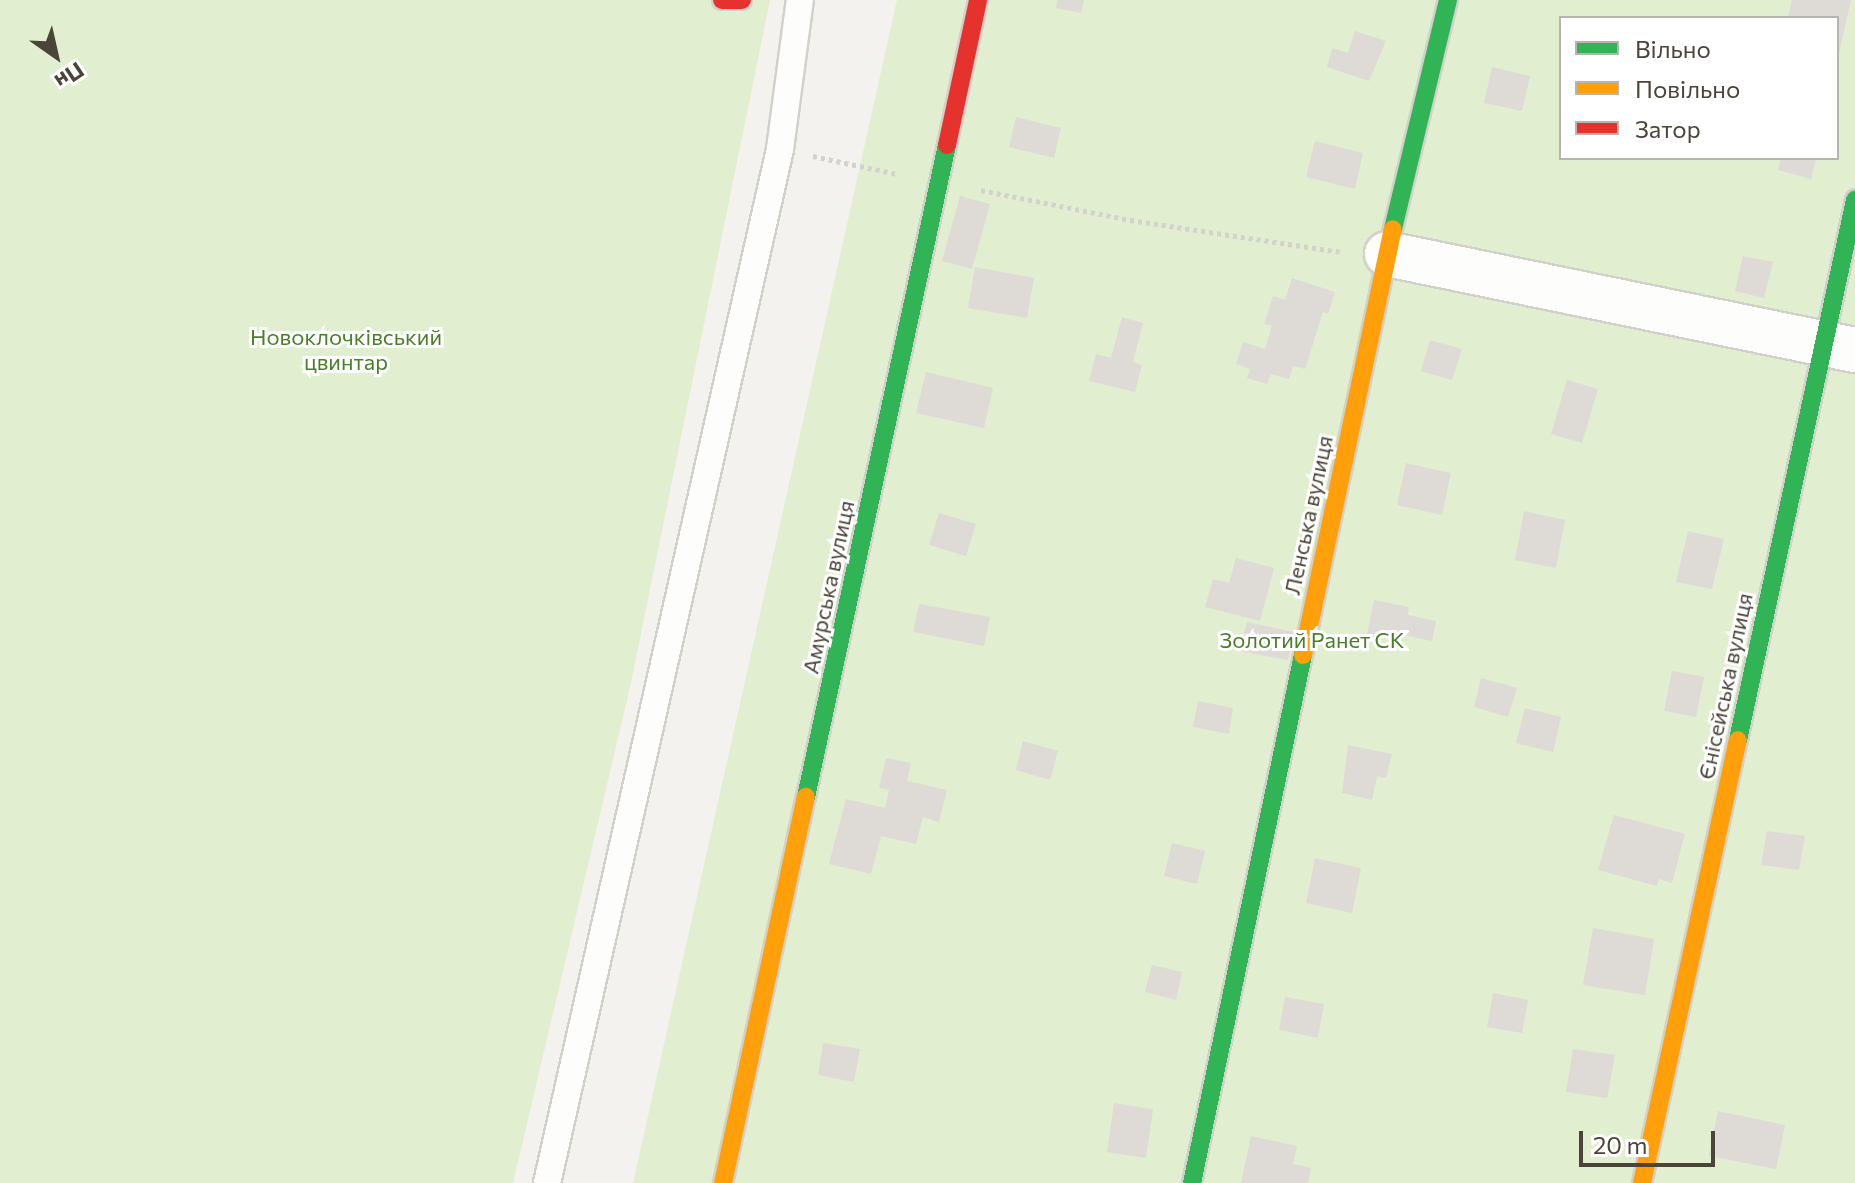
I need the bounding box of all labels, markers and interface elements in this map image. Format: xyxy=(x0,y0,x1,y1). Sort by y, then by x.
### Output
north arrow xyxy=(16,16,96,96)
legend xyxy=(1559,16,1839,160)
text: Вільно xyxy=(1635,34,1711,63)
text: Пн xyxy=(50,57,89,96)
text: Повільно xyxy=(1635,74,1740,103)
text: Затор xyxy=(1635,114,1701,143)
park label: Новоклочківський цвинтар xyxy=(250,323,442,374)
street label: Ленська вулиця xyxy=(1278,433,1338,597)
street label: Амурська вулиця xyxy=(797,498,859,676)
street label: Єнісейська вулиця xyxy=(1692,590,1758,782)
park label: Золотий Ранет СК xyxy=(1220,627,1404,653)
scale bar xyxy=(1583,1115,1719,1165)
text: 20 m xyxy=(1593,1130,1647,1159)

